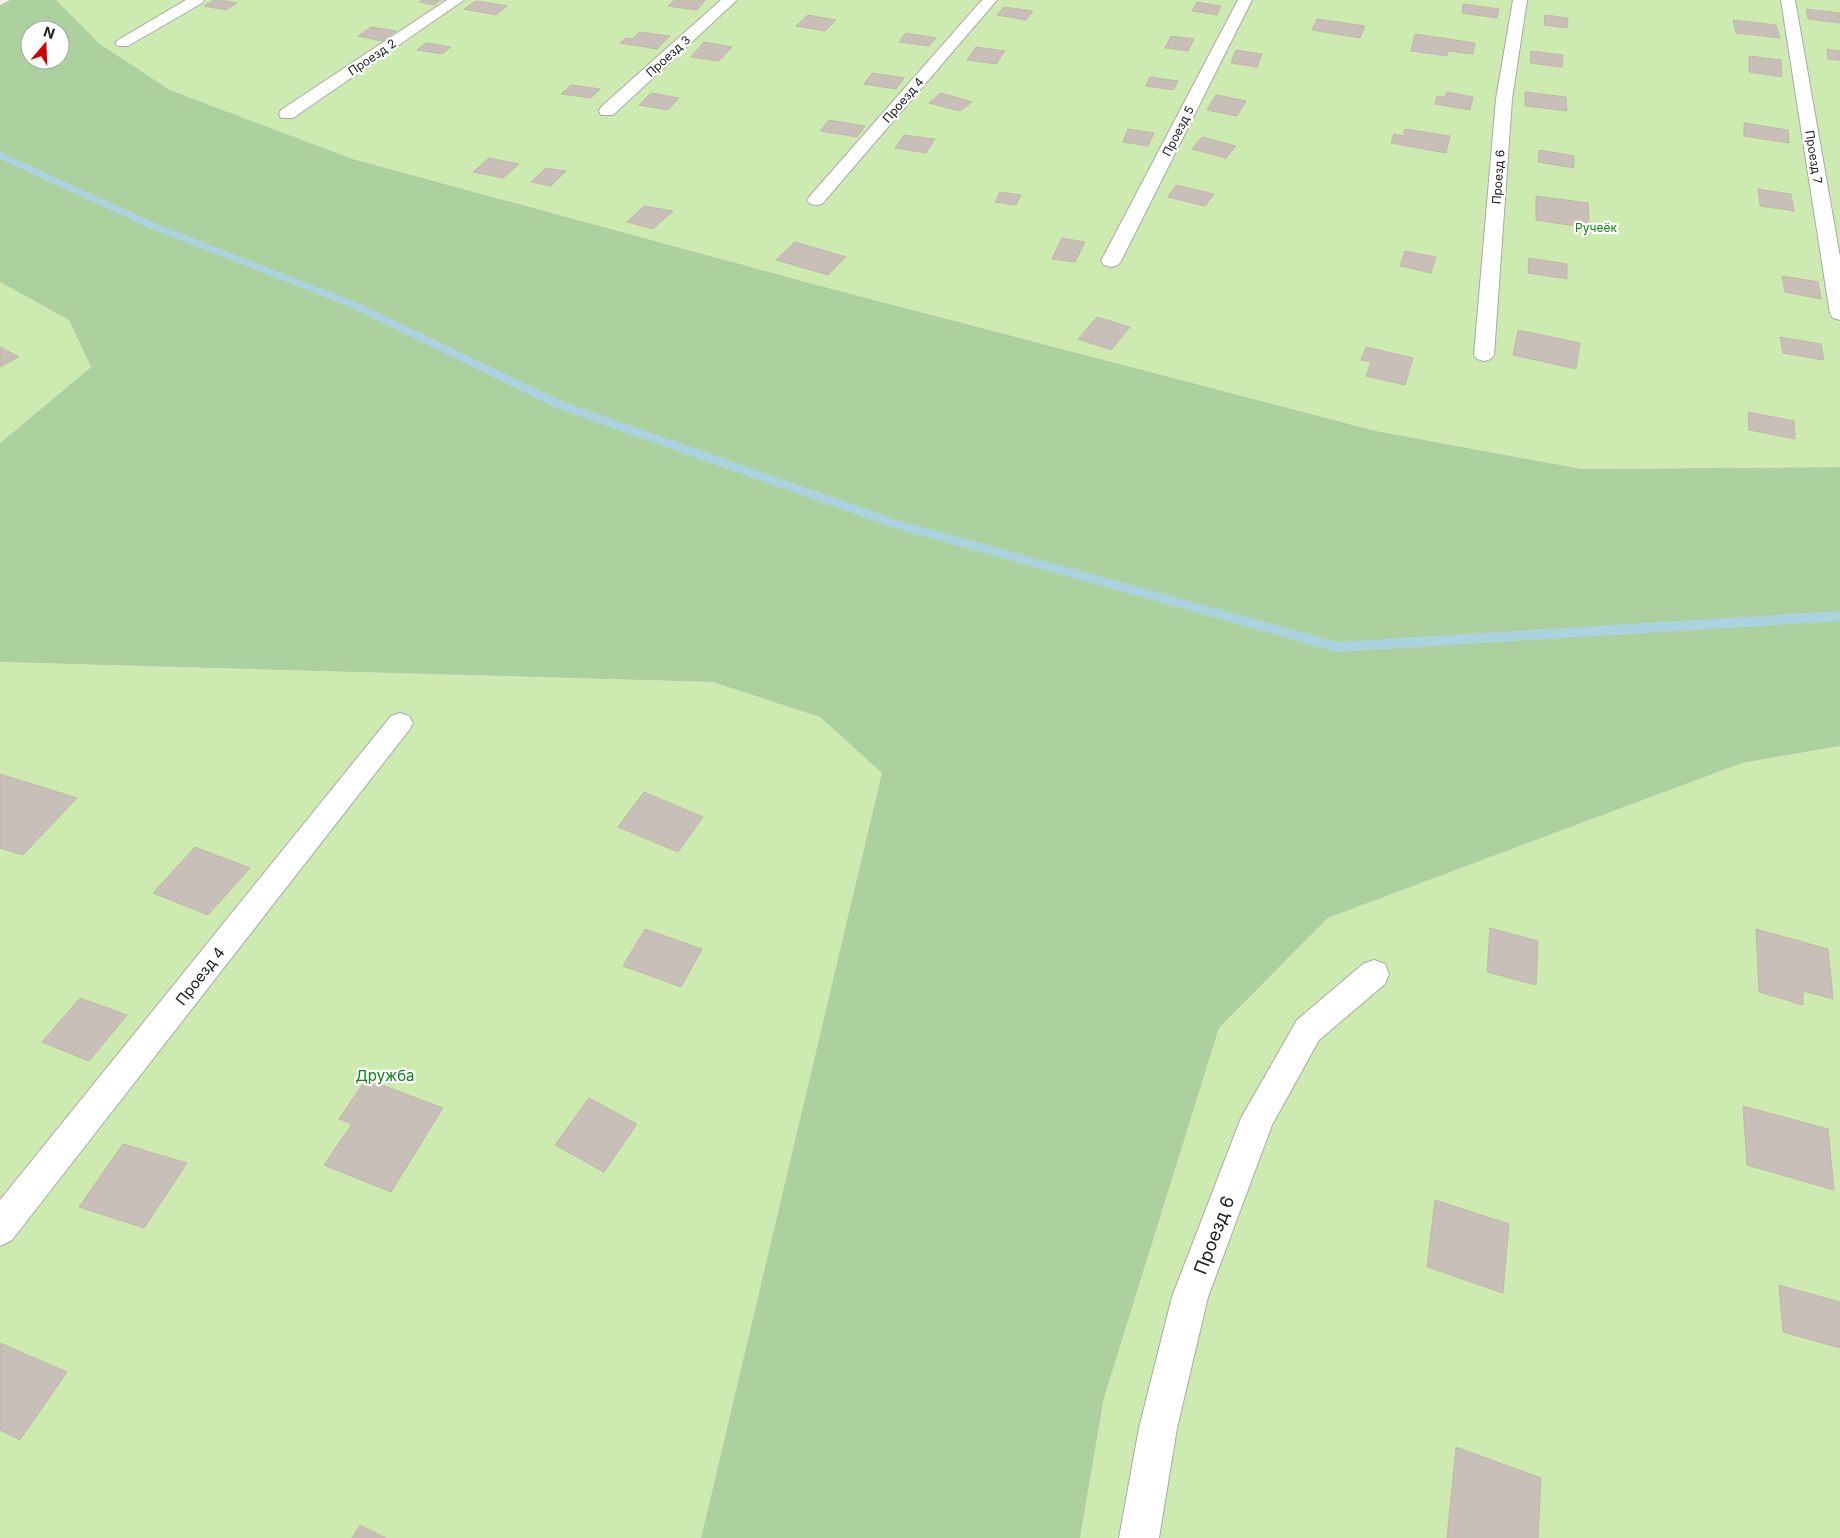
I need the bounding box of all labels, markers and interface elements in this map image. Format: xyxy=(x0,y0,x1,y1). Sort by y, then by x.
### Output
north arrow xyxy=(20,20,70,70)
text: N xyxy=(42,22,57,42)
street label: Проезд 3 xyxy=(643,32,693,80)
street label: Проезд 2 xyxy=(345,36,399,78)
street label: Проезд 4 xyxy=(879,74,927,126)
street label: Проезд 5 xyxy=(1159,103,1197,159)
street label: Проезд 7 xyxy=(1802,129,1826,185)
street label: Проезд 6 xyxy=(1489,149,1507,205)
park label: Ручеёк xyxy=(1575,220,1617,235)
street label: Проезд 4 xyxy=(171,943,229,1009)
park label: Дружба xyxy=(355,1066,415,1085)
street label: Проезд 6 xyxy=(1189,1193,1239,1277)

